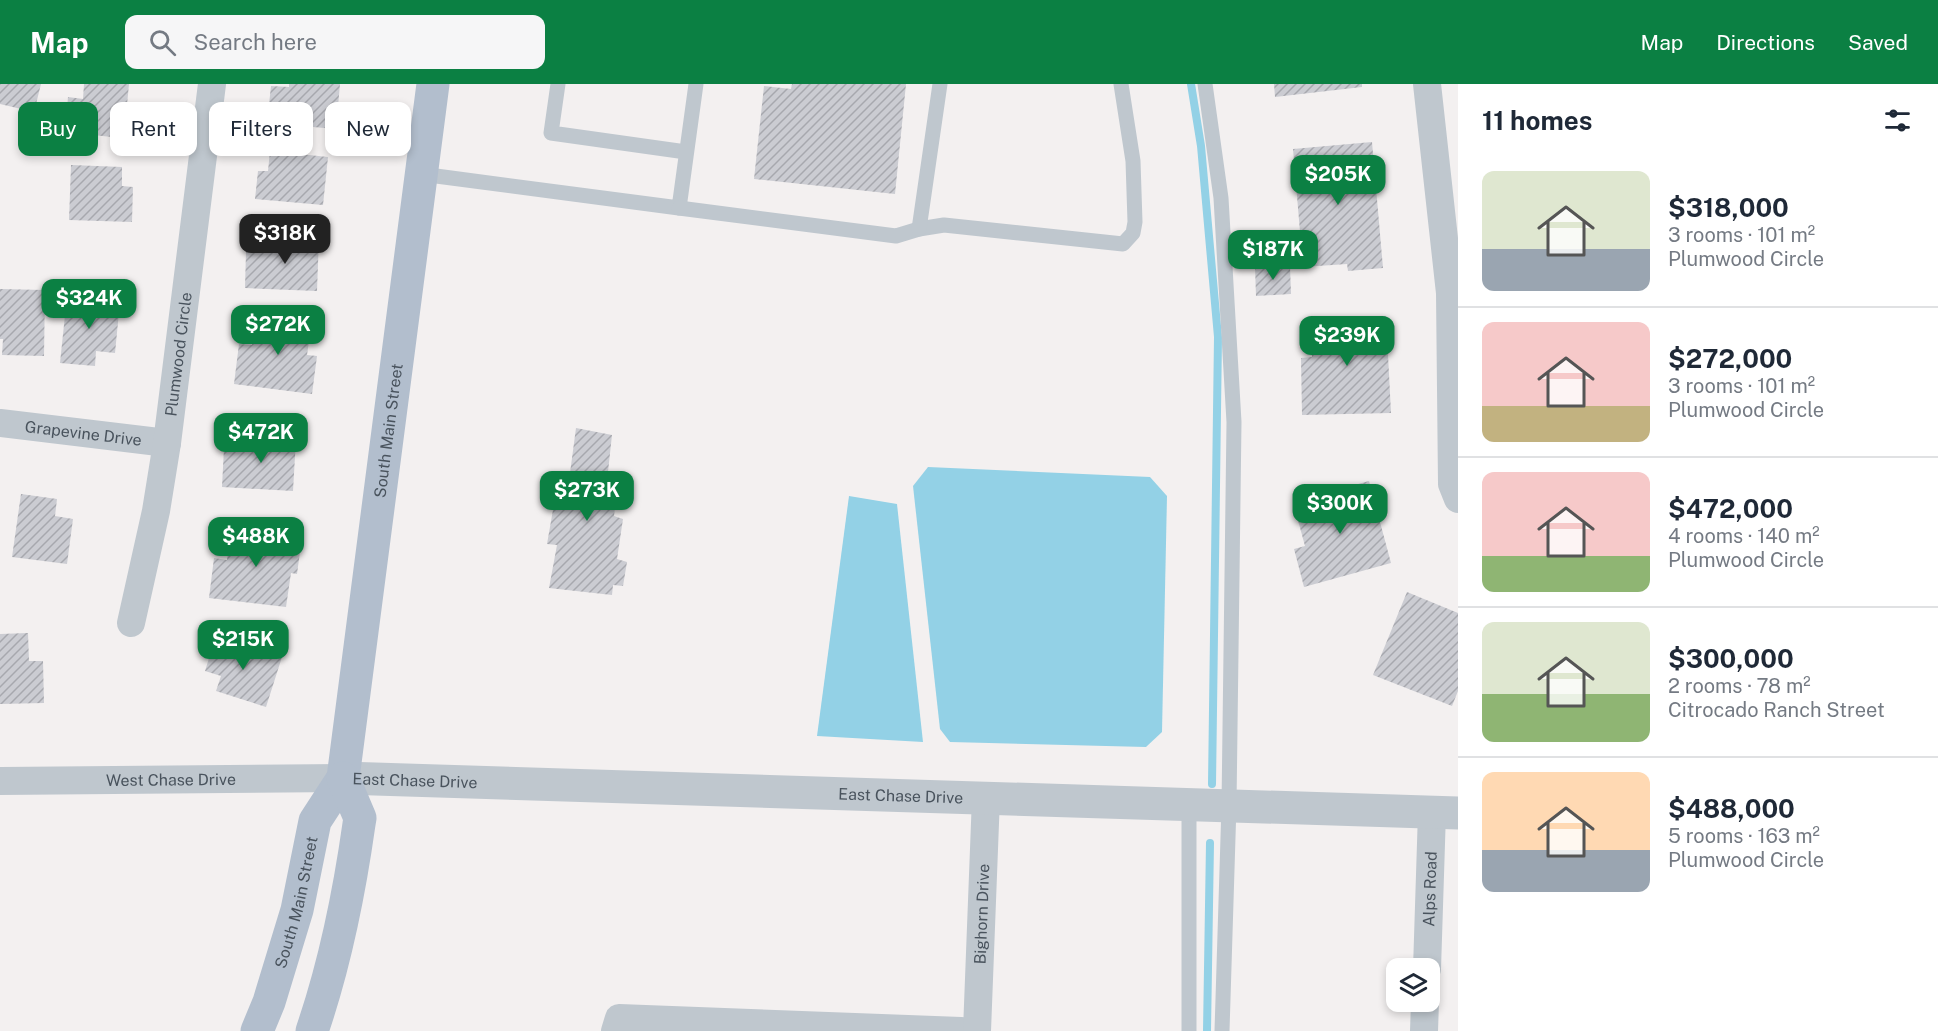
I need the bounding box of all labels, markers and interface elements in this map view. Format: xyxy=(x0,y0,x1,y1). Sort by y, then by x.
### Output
search box xyxy=(125,15,545,69)
text: Map xyxy=(30,26,89,59)
icon: search xyxy=(146,26,179,59)
text: Search here xyxy=(194,29,317,55)
text: Map xyxy=(1641,30,1683,55)
text: Directions xyxy=(1716,30,1815,55)
text: Saved xyxy=(1848,30,1908,55)
chip: Buy xyxy=(18,102,98,156)
chip: Rent xyxy=(110,102,197,156)
chip: Filters xyxy=(209,102,313,156)
chip: New xyxy=(325,102,411,156)
icon: filters xyxy=(1881,104,1914,137)
text: 11 homes xyxy=(1482,105,1592,136)
pin: $205K xyxy=(1296,155,1380,206)
text: $205K xyxy=(1304,162,1372,186)
text: $318,000 xyxy=(1668,192,1789,223)
icon: home xyxy=(1530,195,1602,267)
pin: $318K xyxy=(243,214,327,265)
text: $318K xyxy=(253,221,317,245)
text: 3 rooms · 101 m² xyxy=(1668,223,1815,247)
pin: $187K xyxy=(1231,230,1315,281)
text: $187K xyxy=(1242,237,1304,261)
text: Plumwood Circle xyxy=(1668,247,1824,271)
pin: $324K xyxy=(47,279,131,330)
text: $324K xyxy=(55,286,123,310)
street label: Plumwood Circle xyxy=(161,291,196,418)
pin: $272K xyxy=(236,305,320,356)
text: $272K xyxy=(245,312,311,336)
pin: $239K xyxy=(1305,316,1389,367)
text: $239K xyxy=(1313,323,1381,347)
text: $272,000 xyxy=(1668,343,1792,374)
icon: home xyxy=(1530,346,1602,418)
street label: South Main Street xyxy=(370,362,407,499)
text: 3 rooms · 101 m² xyxy=(1668,374,1815,398)
text: Plumwood Circle xyxy=(1668,398,1824,422)
pin: $472K xyxy=(219,413,303,464)
street label: Grapevine Drive xyxy=(24,417,143,450)
text: $472K xyxy=(228,420,294,444)
pin: $273K xyxy=(545,471,629,522)
text: $273K xyxy=(554,478,620,502)
pin: $300K xyxy=(1298,484,1382,535)
text: $300K xyxy=(1307,491,1373,515)
text: $472,000 xyxy=(1668,493,1793,524)
icon: home xyxy=(1530,496,1602,568)
pin: $488K xyxy=(214,517,298,568)
text: $488K xyxy=(222,524,290,548)
text: 4 rooms · 140 m² xyxy=(1668,524,1820,548)
text: Plumwood Circle xyxy=(1668,548,1824,572)
pin: $215K xyxy=(201,620,285,671)
text: $215K xyxy=(212,627,274,651)
text: $300,000 xyxy=(1668,643,1794,674)
icon: home xyxy=(1530,646,1602,718)
text: 2 rooms · 78 m² xyxy=(1668,674,1811,698)
text: Citrocado Ranch Street xyxy=(1668,698,1885,722)
street label: East Chase Drive xyxy=(352,769,478,792)
street label: West Chase Drive xyxy=(106,770,236,790)
street label: East Chase Drive xyxy=(838,785,963,807)
text: $488,000 xyxy=(1668,793,1795,824)
icon: home xyxy=(1530,796,1602,868)
text: 5 rooms · 163 m² xyxy=(1668,824,1820,848)
street label: South Main Street xyxy=(271,835,322,971)
text: Plumwood Circle xyxy=(1668,848,1824,872)
street label: Alps Road xyxy=(1419,851,1441,927)
street label: Bighorn Drive xyxy=(971,863,993,965)
map controls xyxy=(1386,958,1440,1012)
button: layers xyxy=(1386,958,1440,1012)

